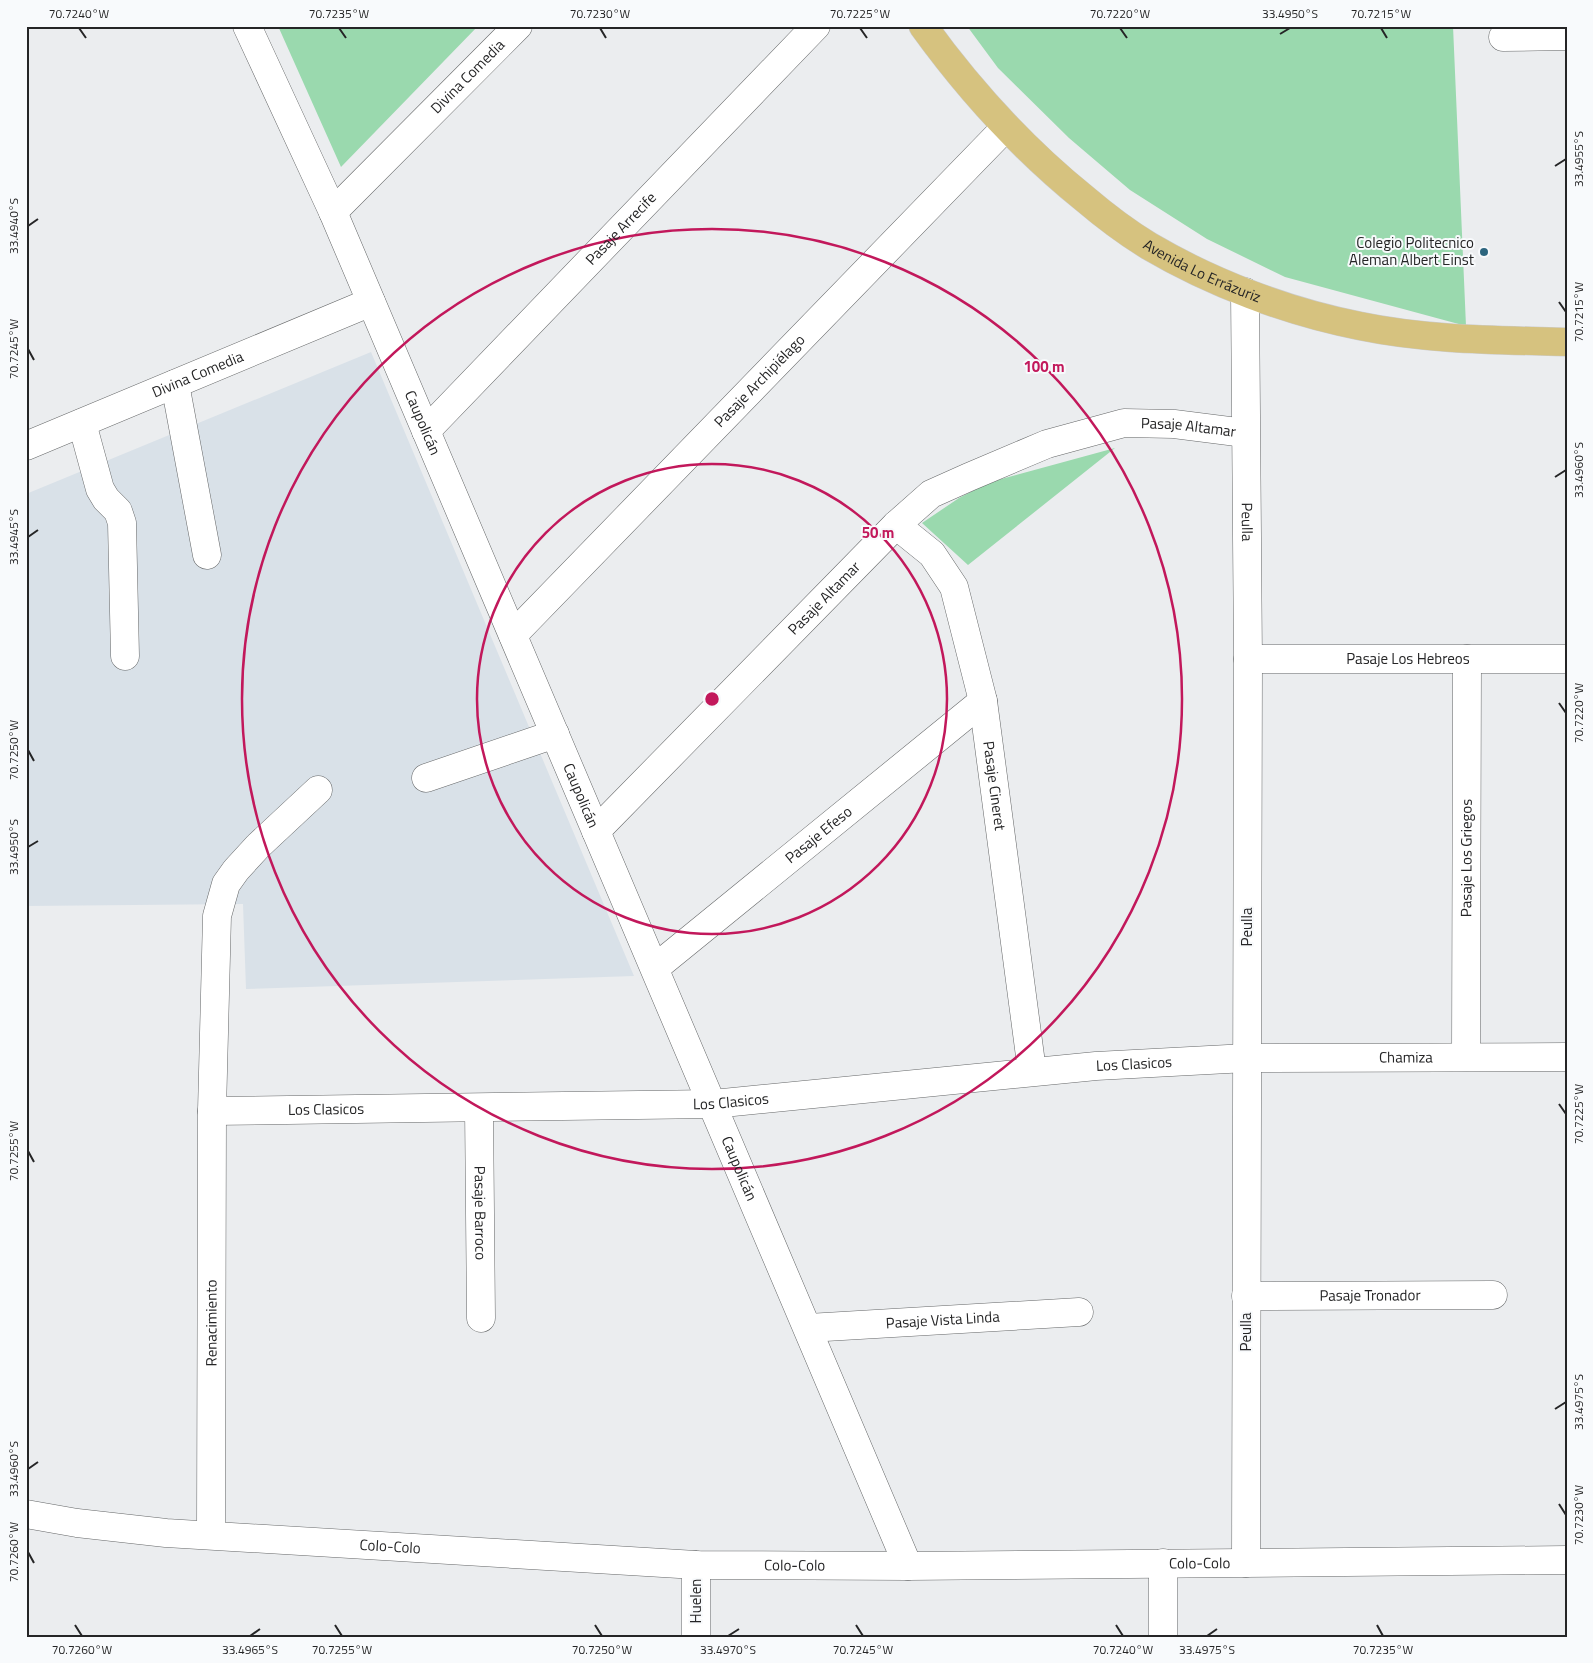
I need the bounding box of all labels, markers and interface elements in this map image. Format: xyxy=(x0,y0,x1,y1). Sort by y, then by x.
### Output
text: 70.7240°W xyxy=(49,4,109,23)
text: 70.7235°W xyxy=(309,4,369,23)
text: 70.7230°W xyxy=(570,4,630,23)
text: 70.7225°W xyxy=(830,4,890,23)
text: 70.7220°W xyxy=(1090,4,1150,23)
text: 33.4950°S xyxy=(1262,4,1318,23)
text: 70.7215°W xyxy=(1351,4,1411,23)
street label: Divina Comedia xyxy=(425,33,510,119)
text: 33.4955°S xyxy=(1569,131,1588,187)
street label: Pasaje Arrecife xyxy=(580,186,661,270)
text: 33.4940°S xyxy=(4,198,23,254)
place label: Colegio Politecnico Aleman Albert Einst xyxy=(1349,231,1475,271)
street label: Avenida Lo Errázuriz xyxy=(1139,233,1265,308)
marker: Colegio Politecnico Aleman Albert Einst xyxy=(1478,246,1490,258)
text: 70.7215°W xyxy=(1569,282,1588,342)
text: 70.7245°W xyxy=(4,319,23,379)
street label: Pasaje Archipiélago xyxy=(708,329,810,433)
street label: Divina Comedia xyxy=(148,344,247,403)
text: 100 m xyxy=(1023,355,1065,378)
street label: Caupolicán xyxy=(399,387,447,459)
street label: Pasaje Altamar xyxy=(1141,411,1237,443)
text: 33.4960°S xyxy=(1569,442,1588,498)
street label: Peulla xyxy=(1236,502,1259,542)
text: 33.4945°S xyxy=(4,509,23,565)
text: 50 m xyxy=(862,521,894,544)
street label: Pasaje Altamar xyxy=(782,556,866,640)
street label: Pasaje Los Hebreos xyxy=(1346,647,1470,670)
text: 70.7220°W xyxy=(1569,683,1588,743)
centre of rings xyxy=(703,690,721,708)
text: 70.7250°W xyxy=(4,720,23,780)
street label: Pasaje Cineret xyxy=(977,740,1012,833)
street label: Caupolicán xyxy=(557,759,605,831)
street label: Pasaje Los Griegos xyxy=(1454,799,1478,917)
street label: Pasaje Efeso xyxy=(780,800,857,869)
text: 33.4950°S xyxy=(4,819,23,875)
street label: Peulla xyxy=(1235,907,1258,946)
street label: Chamiza xyxy=(1379,1045,1433,1069)
street label: Los Clasicos xyxy=(1095,1050,1173,1077)
text: 70.7225°W xyxy=(1569,1084,1588,1144)
street label: Los Clasicos xyxy=(693,1087,770,1115)
street label: Los Clasicos xyxy=(288,1097,364,1121)
text: 70.7255°W xyxy=(4,1121,23,1181)
street label: Caupolicán xyxy=(716,1132,764,1204)
street label: Pasaje Barroco xyxy=(469,1166,492,1260)
street label: Renacimiento xyxy=(199,1280,223,1366)
street label: Pasaje Tronador xyxy=(1319,1283,1421,1307)
street label: Pasaje Vista Linda xyxy=(885,1305,1001,1334)
street label: Peulla xyxy=(1234,1312,1257,1351)
text: 33.4975°S xyxy=(1569,1374,1588,1430)
text: 33.4960°S xyxy=(4,1441,23,1497)
text: 70.7230°W xyxy=(1569,1485,1588,1545)
text: 70.7260°W xyxy=(4,1522,23,1582)
street label: Colo-Colo xyxy=(359,1533,422,1559)
street label: Colo-Colo xyxy=(1169,1551,1230,1575)
street label: Colo-Colo xyxy=(764,1553,825,1577)
street label: Huelen xyxy=(684,1579,707,1623)
text: 70.7260°W xyxy=(52,1640,112,1659)
text: 33.4965°S xyxy=(222,1640,278,1659)
text: 70.7255°W xyxy=(312,1640,372,1659)
text: 70.7250°W xyxy=(572,1640,632,1659)
text: 33.4970°S xyxy=(700,1640,756,1659)
text: 70.7245°W xyxy=(833,1640,893,1659)
text: 70.7240°W xyxy=(1093,1640,1153,1659)
text: 33.4975°S xyxy=(1179,1640,1235,1659)
text: 70.7235°W xyxy=(1353,1640,1413,1659)

